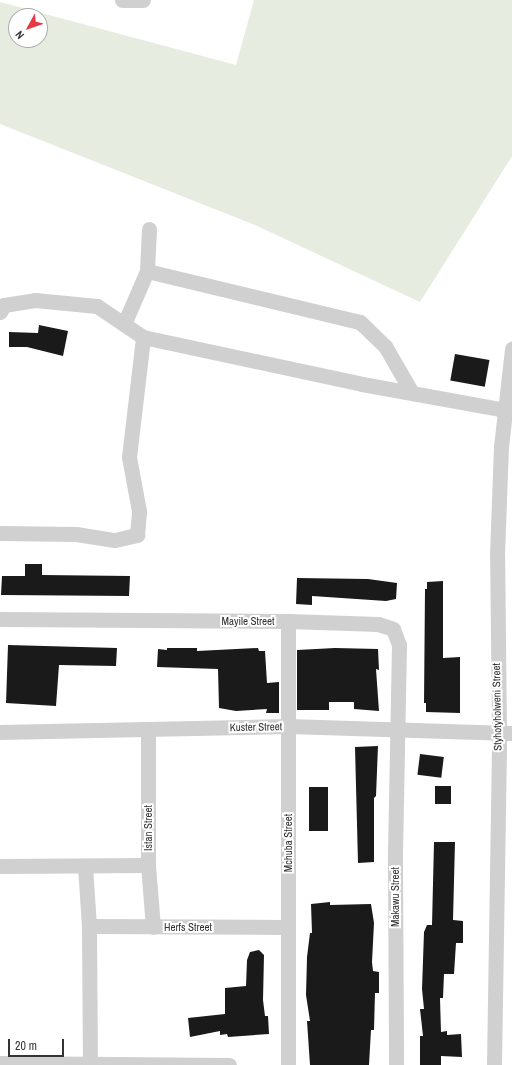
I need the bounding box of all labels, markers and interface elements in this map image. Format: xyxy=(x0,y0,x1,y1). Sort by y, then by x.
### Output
north arrow xyxy=(8,8,48,48)
text: N xyxy=(12,28,27,42)
street label: Mayile Street xyxy=(221,614,275,628)
street label: Styhotyholweni Street xyxy=(490,663,504,751)
street label: Kuster Street xyxy=(230,720,282,734)
street label: Istan Street xyxy=(141,805,155,851)
street label: Mchuba Street xyxy=(281,814,295,872)
street label: Makawu Street xyxy=(388,867,402,927)
street label: Herfs Street xyxy=(164,920,212,934)
scale bar xyxy=(10,1031,66,1057)
text: 20 m xyxy=(15,1038,37,1054)

